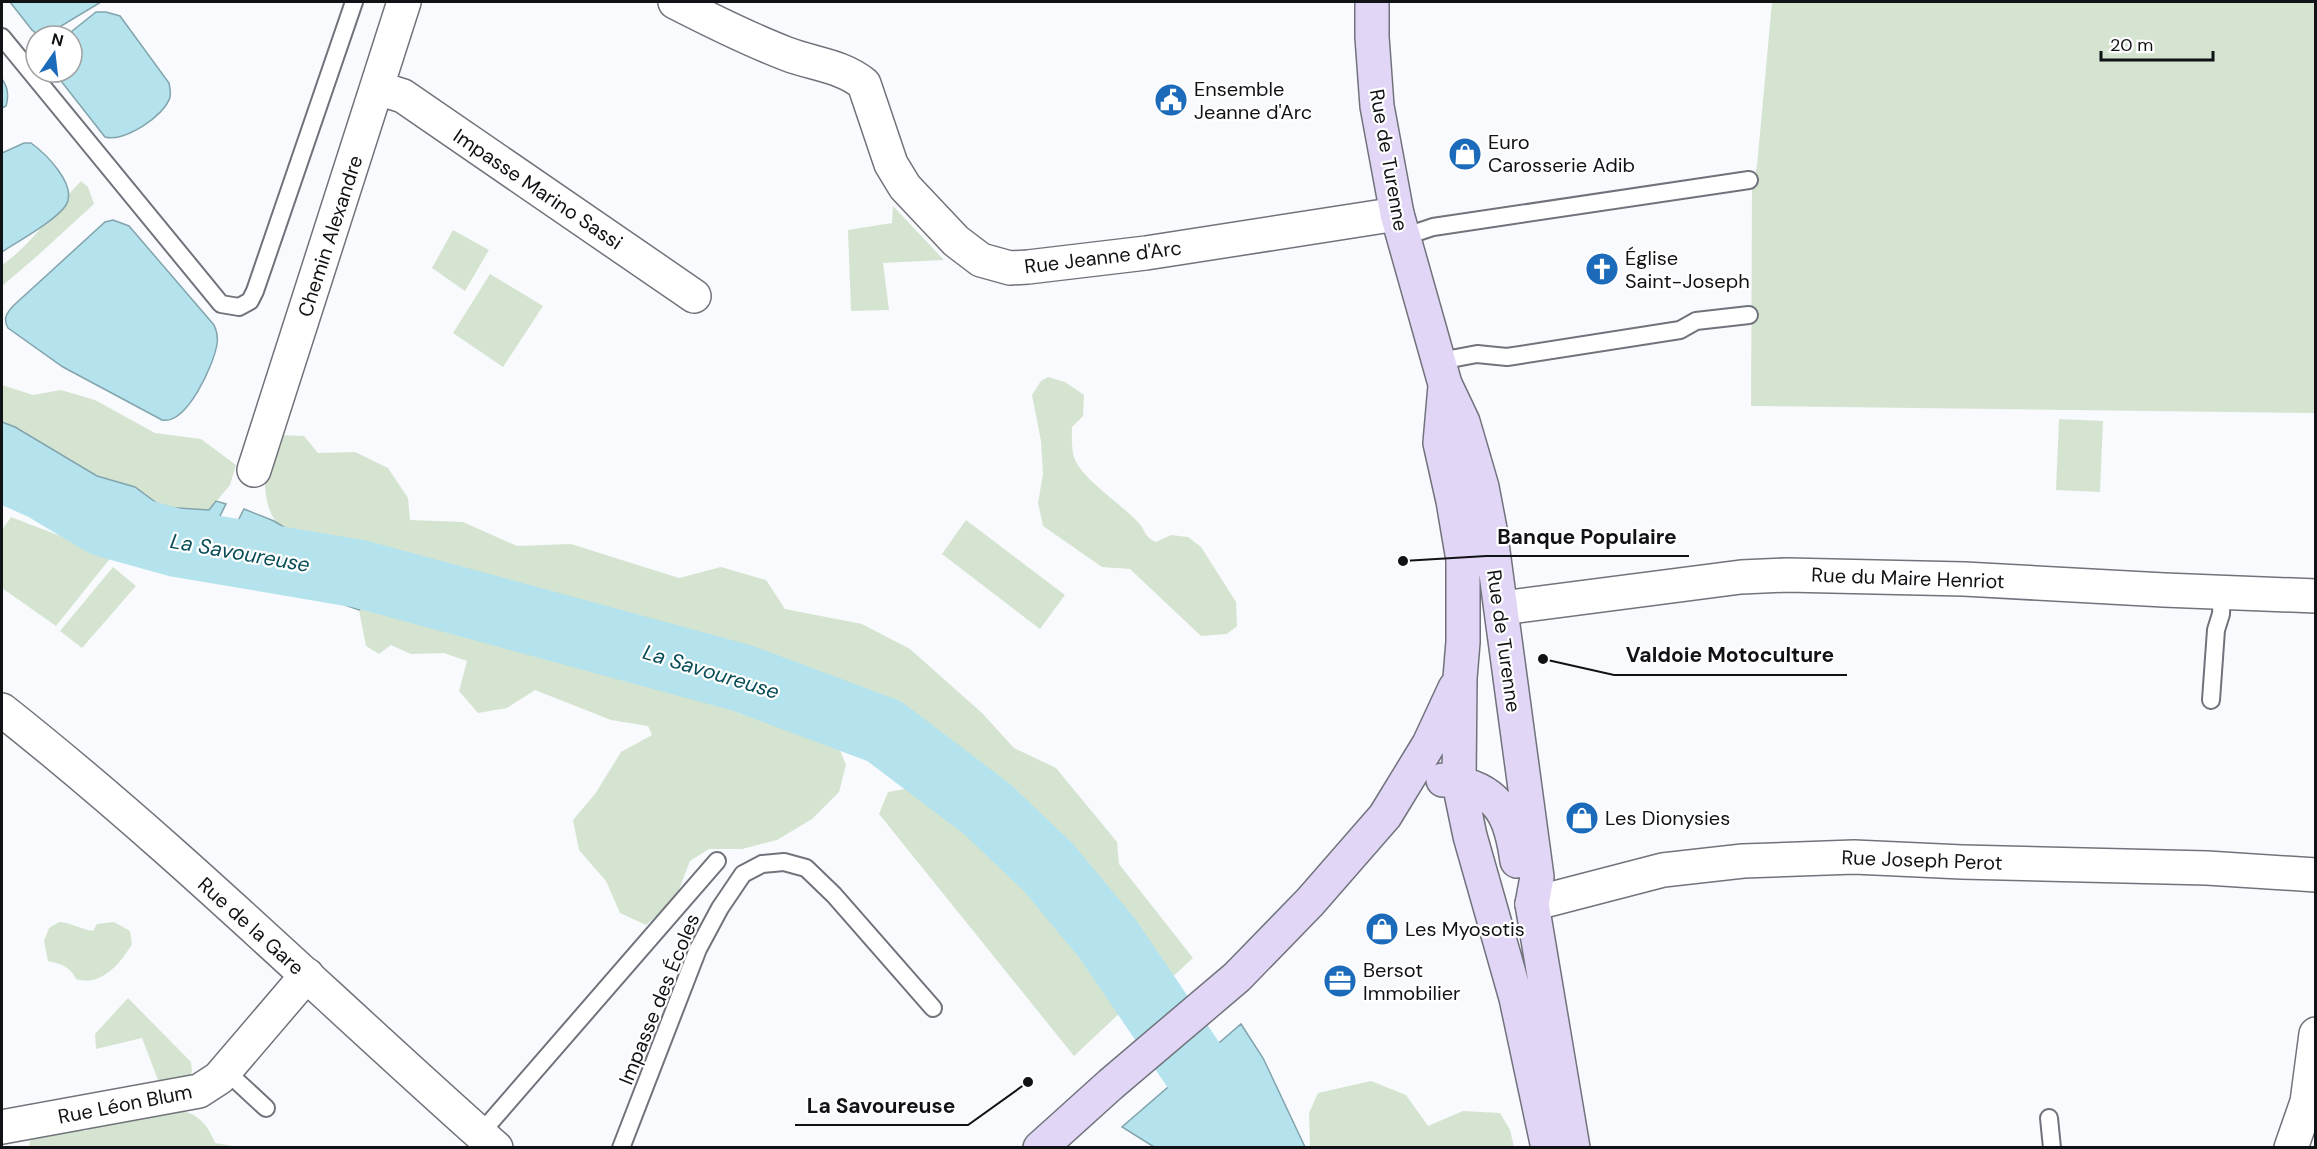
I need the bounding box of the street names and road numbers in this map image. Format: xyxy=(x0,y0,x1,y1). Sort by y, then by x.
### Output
street label: Rue de Turenne xyxy=(1364,87,1414,233)
street label: Impasse Marino Sassi xyxy=(448,123,628,255)
street label: Chemin Alexandre xyxy=(292,152,368,320)
street label: Rue Jeanne d'Arc xyxy=(1023,234,1183,280)
street label: Rue du Maire Henriot xyxy=(1811,562,2005,594)
street label: Rue de Turenne xyxy=(1481,568,1527,714)
street label: Rue Joseph Perot xyxy=(1841,844,2003,876)
street label: Rue de la Gare xyxy=(192,871,310,981)
street label: Impasse des Écoles xyxy=(613,910,705,1088)
street label: Rue Léon Blum xyxy=(56,1078,194,1130)

